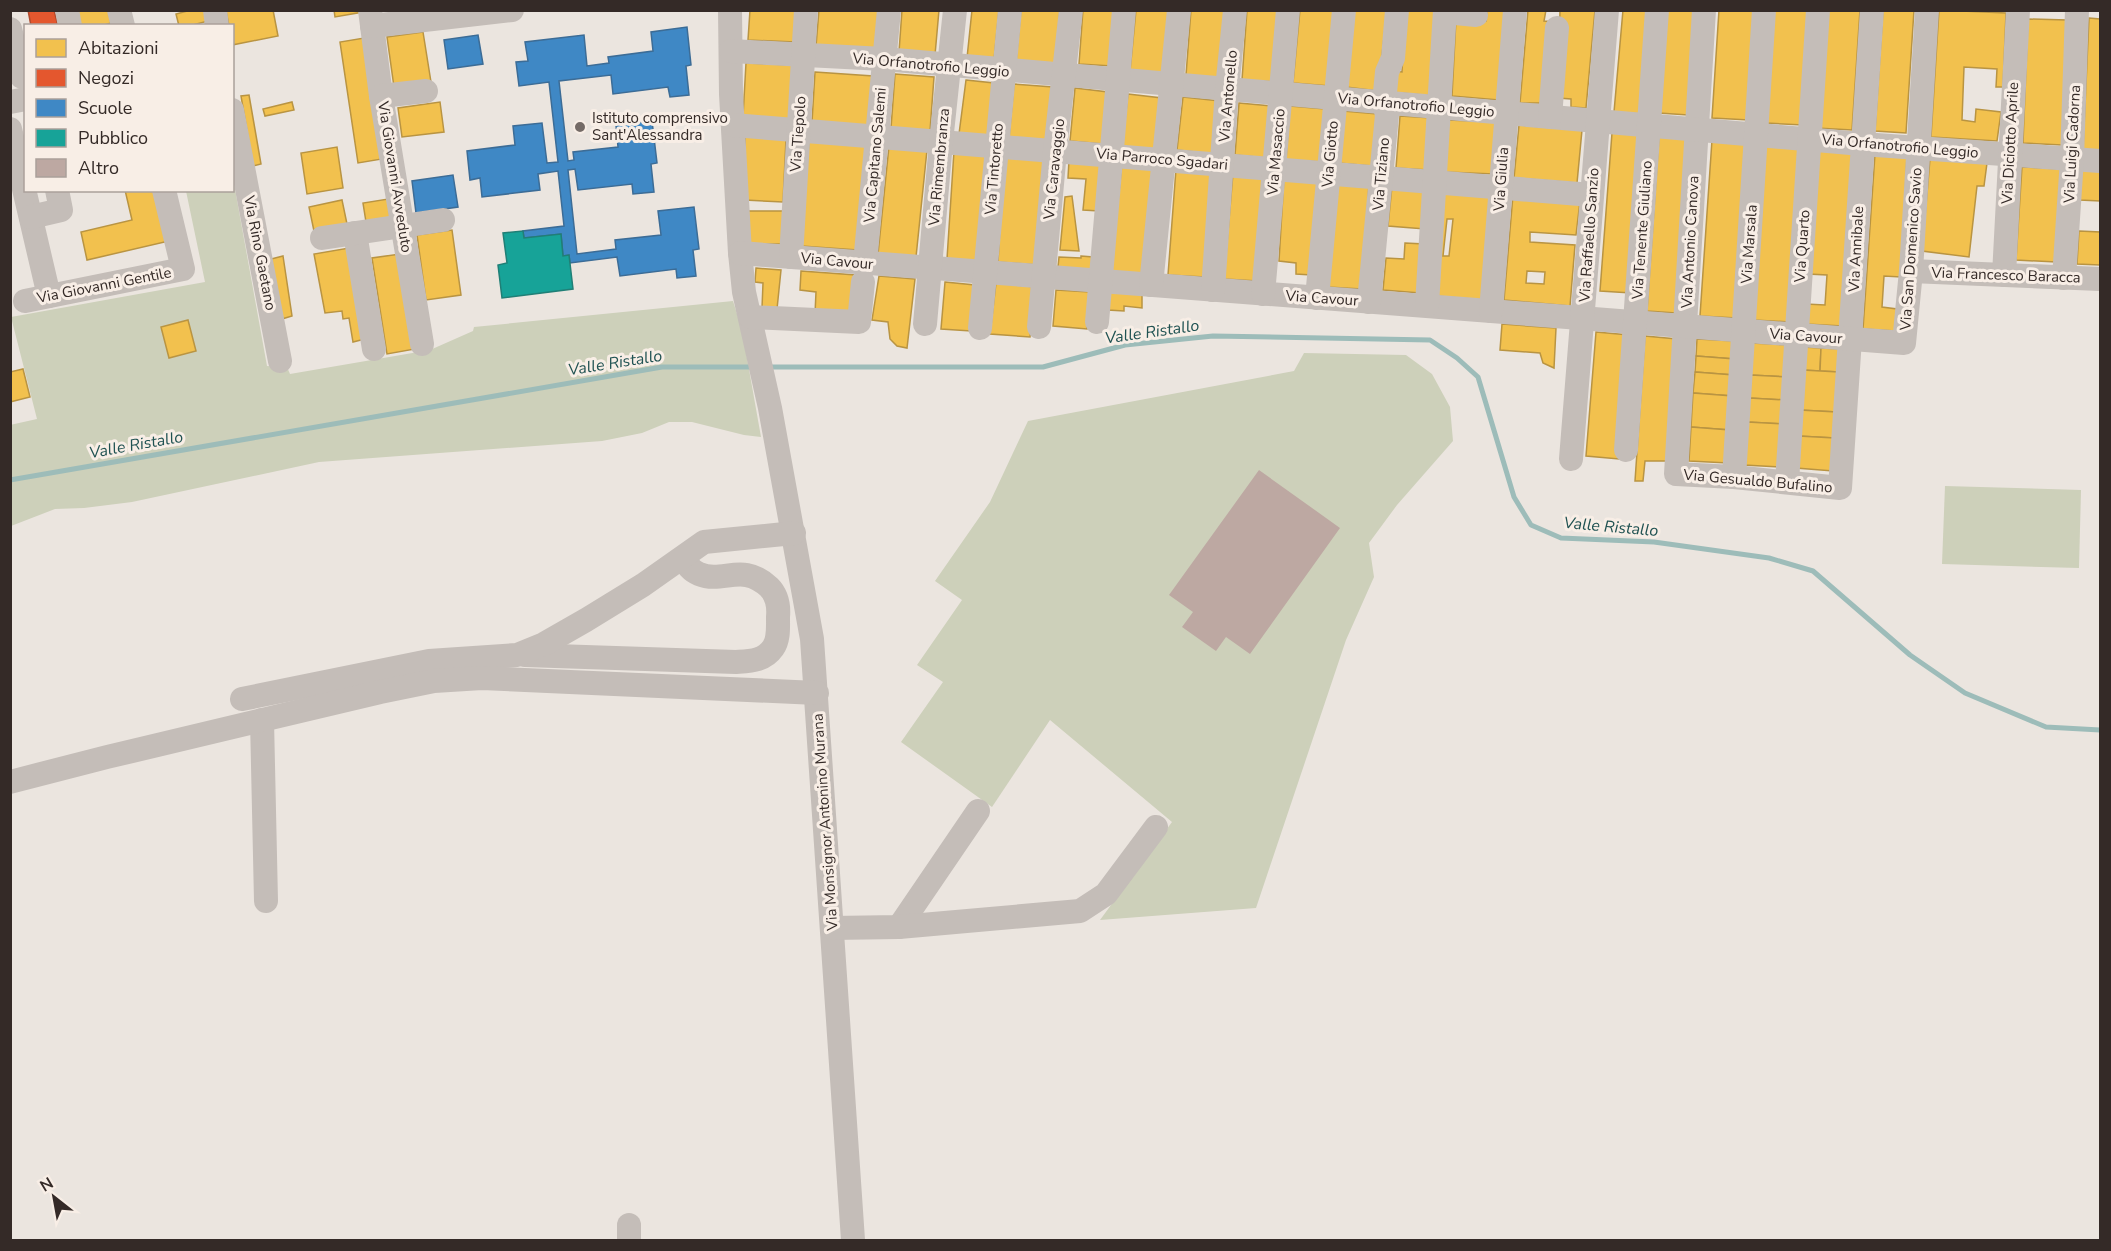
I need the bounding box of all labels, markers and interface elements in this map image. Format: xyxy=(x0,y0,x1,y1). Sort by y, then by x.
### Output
legend xyxy=(24,24,234,192)
text: Abitazioni xyxy=(78,36,159,60)
street label: Via Orfanotrofio Leggio xyxy=(851,48,1010,82)
street label: Via Antonello xyxy=(1214,49,1242,144)
text: Negozi xyxy=(78,66,134,90)
street label: Via Diciotto Aprile xyxy=(1997,81,2023,206)
street label: Via Luigi Cadorna xyxy=(2059,84,2085,205)
street label: Via Capitano Salemi xyxy=(859,87,891,224)
street label: Via Orfanotrofio Leggio xyxy=(1336,88,1495,122)
street label: Via Tiepolo xyxy=(785,95,811,174)
text: Scuole xyxy=(78,96,132,120)
street label: Via Giovanni Avveduto xyxy=(373,99,417,254)
street label: Via Rimembranza xyxy=(924,107,954,228)
place label: Istituto comprensivo Sant'Alessandra xyxy=(592,108,728,145)
street label: Via Masaccio xyxy=(1262,108,1290,197)
street label: Via Caravaggio xyxy=(1039,117,1069,222)
marker: Istituto comprensivo Sant'Alessandra xyxy=(573,120,587,134)
street label: Via Giotto xyxy=(1317,120,1343,189)
street label: Via Tintoretto xyxy=(980,122,1008,217)
text: Pubblico xyxy=(78,126,148,150)
street label: Via Orfanotrofio Leggio xyxy=(1820,129,1979,163)
street label: Via Tiziano xyxy=(1368,137,1394,212)
street label: Via Parroco Sgadari xyxy=(1094,143,1229,175)
street label: Via Giulia xyxy=(1489,146,1513,213)
text: Altro xyxy=(78,156,119,180)
street label: Via Tenente Giuliano xyxy=(1627,160,1657,301)
street label: Via Raffaello Sanzio xyxy=(1574,167,1604,304)
street label: Via San Domenico Savio xyxy=(1895,167,1927,332)
street label: Via Antonio Canova xyxy=(1676,175,1703,310)
street label: Via Rino Gaetano xyxy=(239,193,281,312)
street label: Via Marsala xyxy=(1736,204,1762,285)
street label: Via Annibale xyxy=(1844,205,1868,294)
street label: Via Quarto xyxy=(1789,209,1815,284)
street label: Via Cavour xyxy=(799,248,875,274)
street label: Via Giovanni Gentile xyxy=(34,262,173,308)
street label: Via Francesco Baracca xyxy=(1930,262,2081,288)
street label: Via Cavour xyxy=(1284,285,1360,311)
water label: Valle Ristallo xyxy=(1104,314,1201,349)
street label: Via Cavour xyxy=(1768,323,1844,349)
water label: Valle Ristallo xyxy=(567,345,664,381)
water label: Valle Ristallo xyxy=(87,426,185,464)
street label: Via Gesualdo Bufalino xyxy=(1682,464,1833,497)
water label: Valle Ristallo xyxy=(1563,512,1659,542)
street label: Via Monsignor Antonino Murana xyxy=(807,713,843,932)
north arrow xyxy=(24,1167,84,1227)
text: N xyxy=(36,1172,58,1198)

